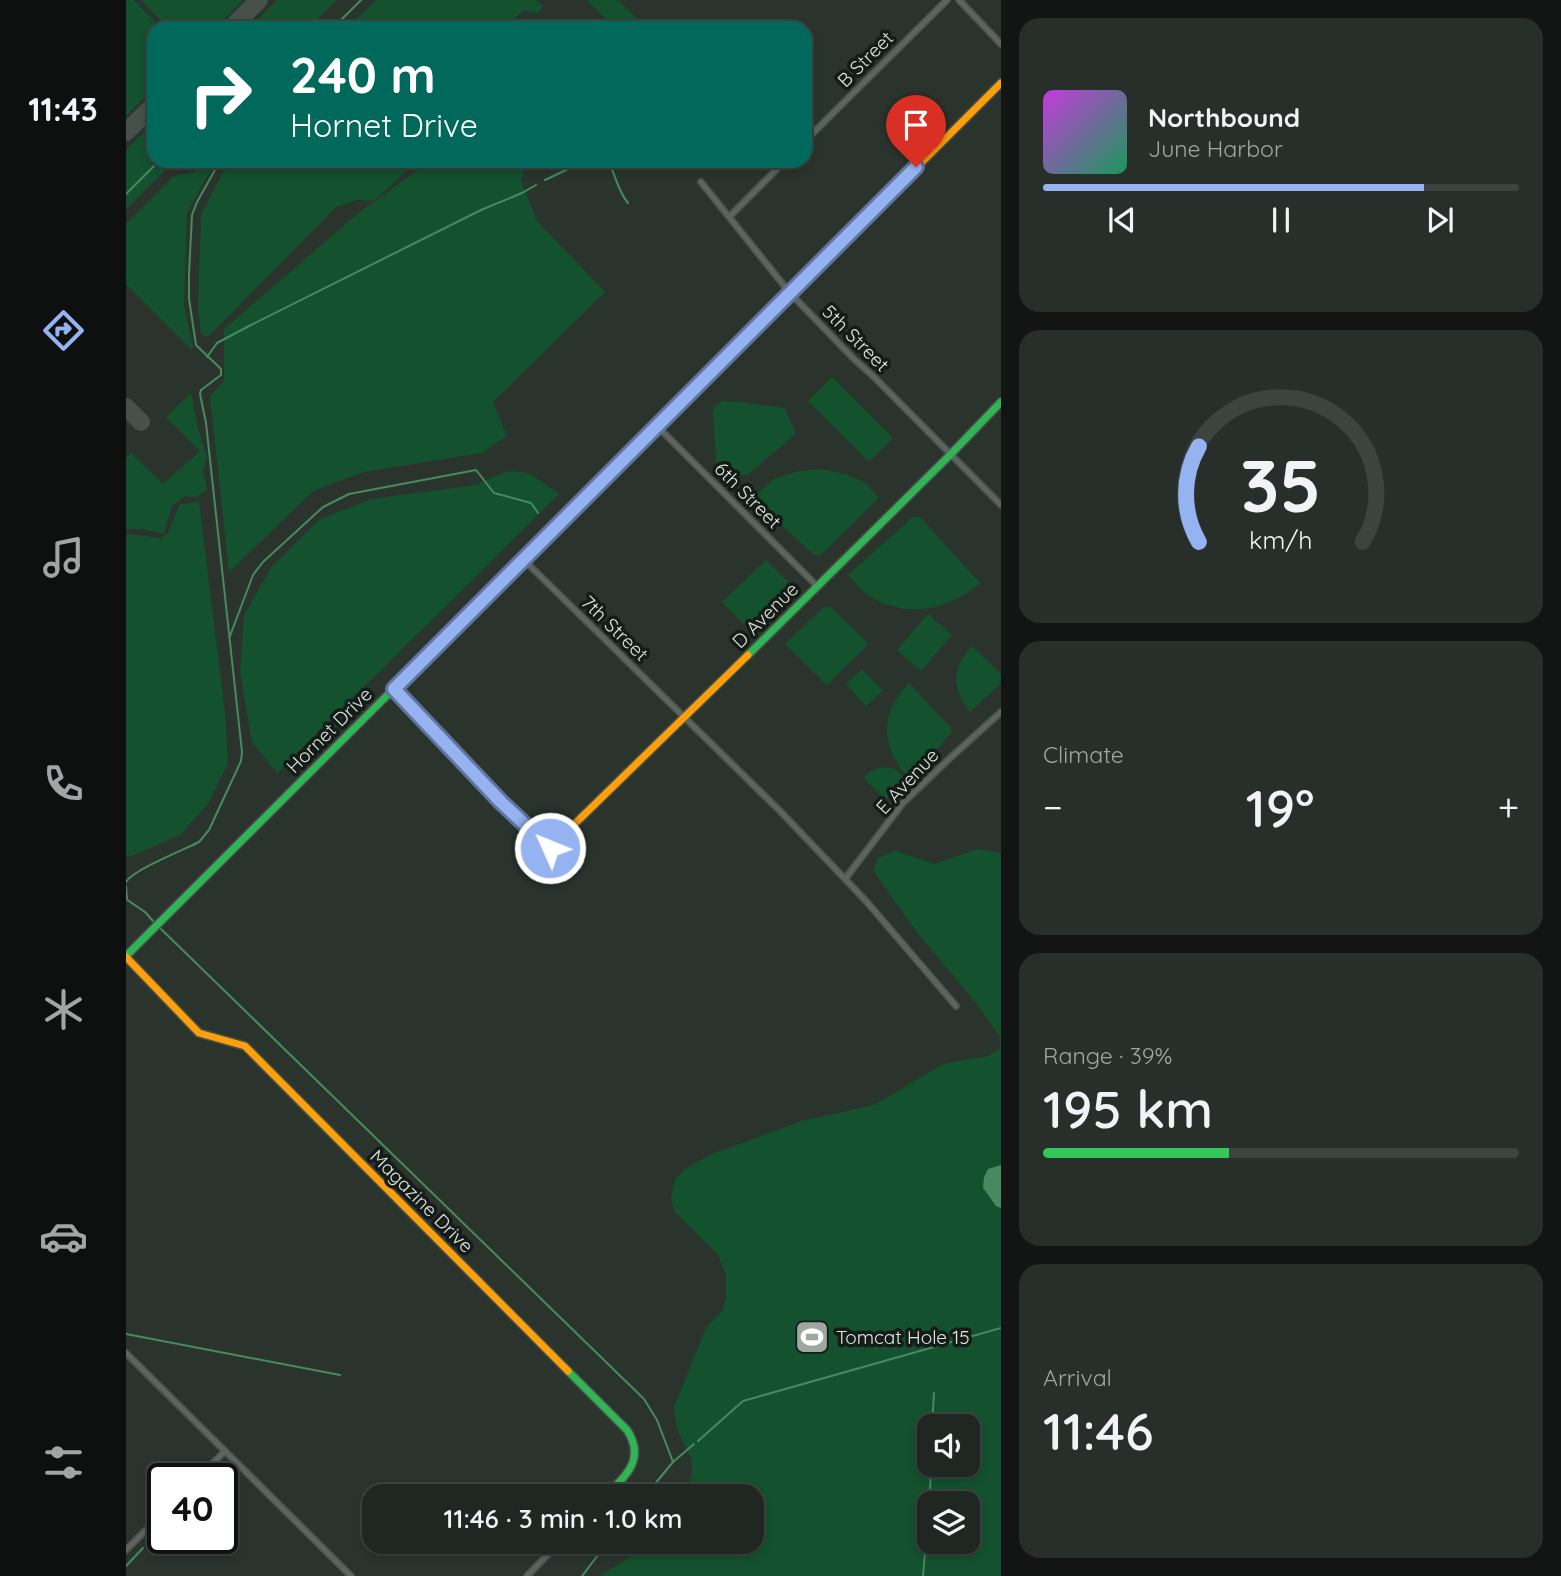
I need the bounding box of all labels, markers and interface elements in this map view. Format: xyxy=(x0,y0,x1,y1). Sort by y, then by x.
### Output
street label: B Street xyxy=(832,26,898,92)
text: 240 m xyxy=(290,44,436,105)
icon: right xyxy=(175,49,266,140)
text: 11:43 xyxy=(28,89,98,129)
pin xyxy=(886,95,946,167)
text: Northbound xyxy=(1148,101,1300,134)
text: Hornet Drive xyxy=(290,105,478,145)
icon: arrive xyxy=(897,106,935,144)
text: June Harbor xyxy=(1148,134,1283,163)
icon: previous xyxy=(1103,201,1141,239)
icon: pause xyxy=(1262,201,1300,239)
icon: next xyxy=(1421,201,1459,239)
street label: 5th Street xyxy=(818,300,894,376)
icon: directions xyxy=(39,306,88,355)
text: 35 xyxy=(1240,440,1322,531)
street label: 6th Street xyxy=(710,457,786,533)
text: km/h xyxy=(1249,524,1313,555)
icon: music xyxy=(39,533,88,582)
street label: D Avenue xyxy=(727,577,803,653)
street label: 7th Street xyxy=(576,590,654,666)
street label: Hornet Drive xyxy=(281,682,377,778)
text: Climate xyxy=(1043,740,1124,769)
street label: E Avenue xyxy=(871,743,943,819)
icon: phone xyxy=(39,759,88,808)
text: 19° xyxy=(1246,775,1315,840)
text: − xyxy=(1043,783,1063,831)
text: + xyxy=(1498,783,1519,831)
position arrow xyxy=(513,811,587,885)
icon: climate xyxy=(39,985,88,1034)
text: Range · 39% xyxy=(1043,1041,1172,1070)
text: 195 km xyxy=(1043,1076,1213,1141)
street label: Magazine Drive xyxy=(365,1144,479,1258)
icon: car xyxy=(39,1212,88,1261)
sports icon: Tomcat Hole 15 xyxy=(793,1318,831,1356)
place label: Tomcat Hole 15 xyxy=(836,1325,970,1349)
text: Arrival xyxy=(1043,1363,1112,1392)
text: 11:46 xyxy=(1043,1398,1154,1463)
map controls xyxy=(917,1414,980,1554)
button: sound xyxy=(917,1414,980,1477)
icon: filters xyxy=(39,1438,88,1487)
speed limit sign: 40 xyxy=(147,1463,238,1554)
button: layers xyxy=(917,1491,980,1554)
text: 11:46 · 3 min · 1.0 km xyxy=(444,1502,682,1535)

